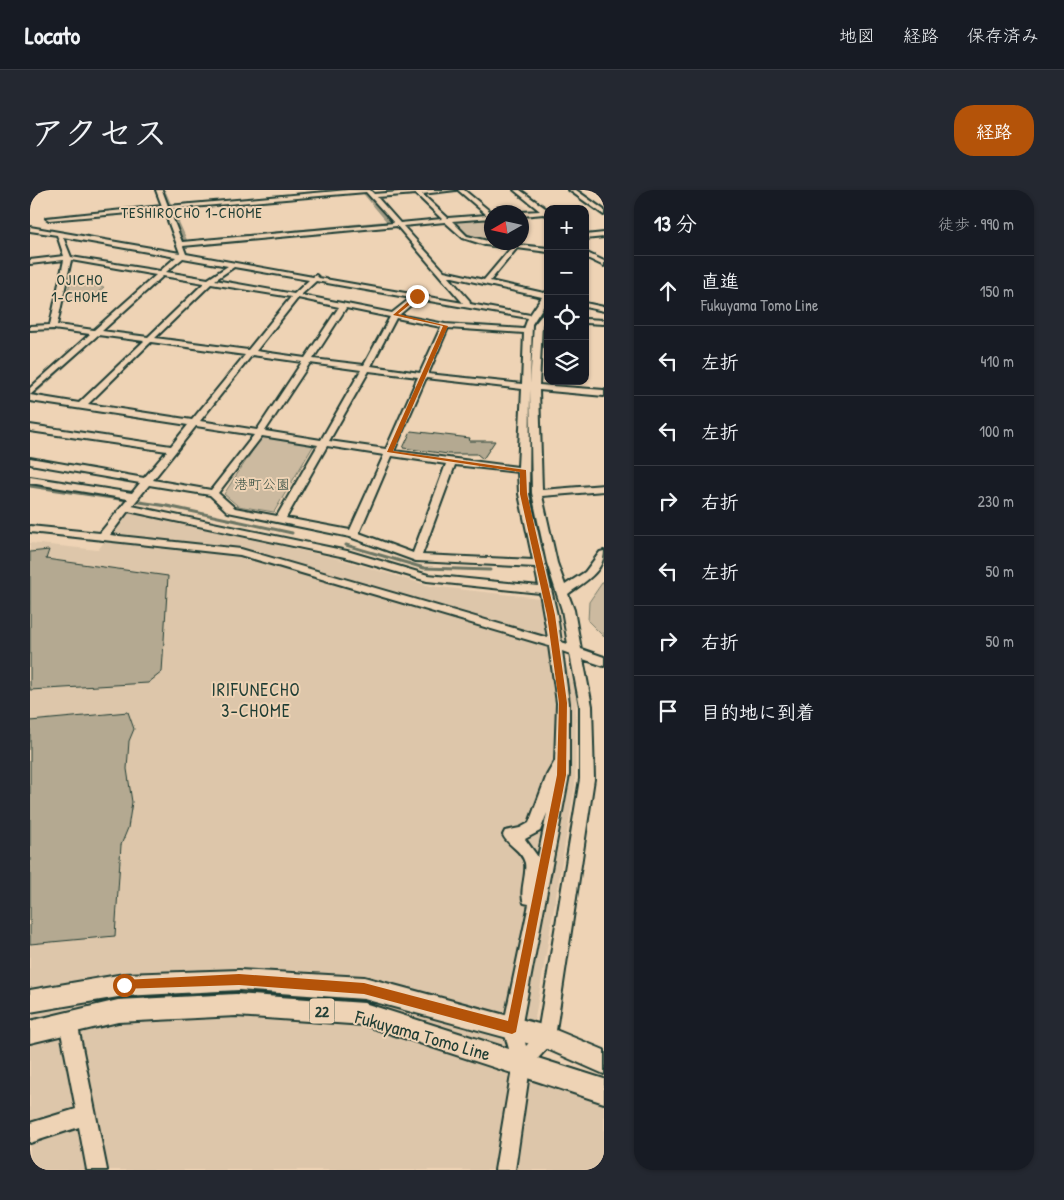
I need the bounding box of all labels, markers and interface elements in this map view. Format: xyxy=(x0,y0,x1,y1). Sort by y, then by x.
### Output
text: Locato xyxy=(25,19,80,51)
text: 地図 xyxy=(839,23,875,48)
text: 経路 xyxy=(903,23,939,48)
text: 保存済み xyxy=(967,23,1039,48)
button: 経路 xyxy=(954,105,1034,156)
text: アクセス xyxy=(30,109,168,156)
district label: TESHIROCHO 1-CHOME xyxy=(121,202,263,223)
north arrow xyxy=(484,205,529,250)
map controls xyxy=(544,205,589,385)
button: + xyxy=(544,205,589,250)
text: 13 分 xyxy=(654,209,697,238)
text: 徒歩 · 990 m xyxy=(938,213,1014,235)
button: − xyxy=(544,250,589,295)
text: 直進 xyxy=(701,268,739,294)
district label: OJICHO 1-CHOME xyxy=(51,269,109,307)
icon: ahead xyxy=(654,277,682,305)
text: 150 m xyxy=(980,280,1014,302)
route end xyxy=(406,285,429,308)
text: Fukuyama Tomo Line xyxy=(701,294,818,316)
button: locate xyxy=(544,295,589,340)
button: layers xyxy=(544,340,589,385)
icon: left xyxy=(654,347,682,375)
text: 左折 xyxy=(701,349,739,375)
text: 410 m xyxy=(980,350,1014,372)
icon: left xyxy=(654,417,682,445)
text: 左折 xyxy=(701,419,739,445)
text: 100 m xyxy=(979,420,1014,442)
park label: 港町公園 xyxy=(234,474,290,493)
icon: right xyxy=(654,487,682,515)
text: 右折 xyxy=(701,489,739,515)
text: 230 m xyxy=(978,490,1014,512)
icon: left xyxy=(654,557,682,585)
text: 左折 xyxy=(701,559,739,585)
text: 50 m xyxy=(986,560,1014,582)
icon: right xyxy=(654,627,682,655)
text: 右折 xyxy=(701,629,739,655)
text: 50 m xyxy=(986,630,1014,652)
district label: IRIFUNECHO 3-CHOME xyxy=(211,677,301,723)
icon: arrive xyxy=(654,697,682,725)
text: 目的地に到着 xyxy=(701,699,815,725)
route start xyxy=(113,974,136,997)
road number: 22 xyxy=(310,998,334,1024)
street label: Fukuyama Tomo Line xyxy=(351,1003,494,1067)

